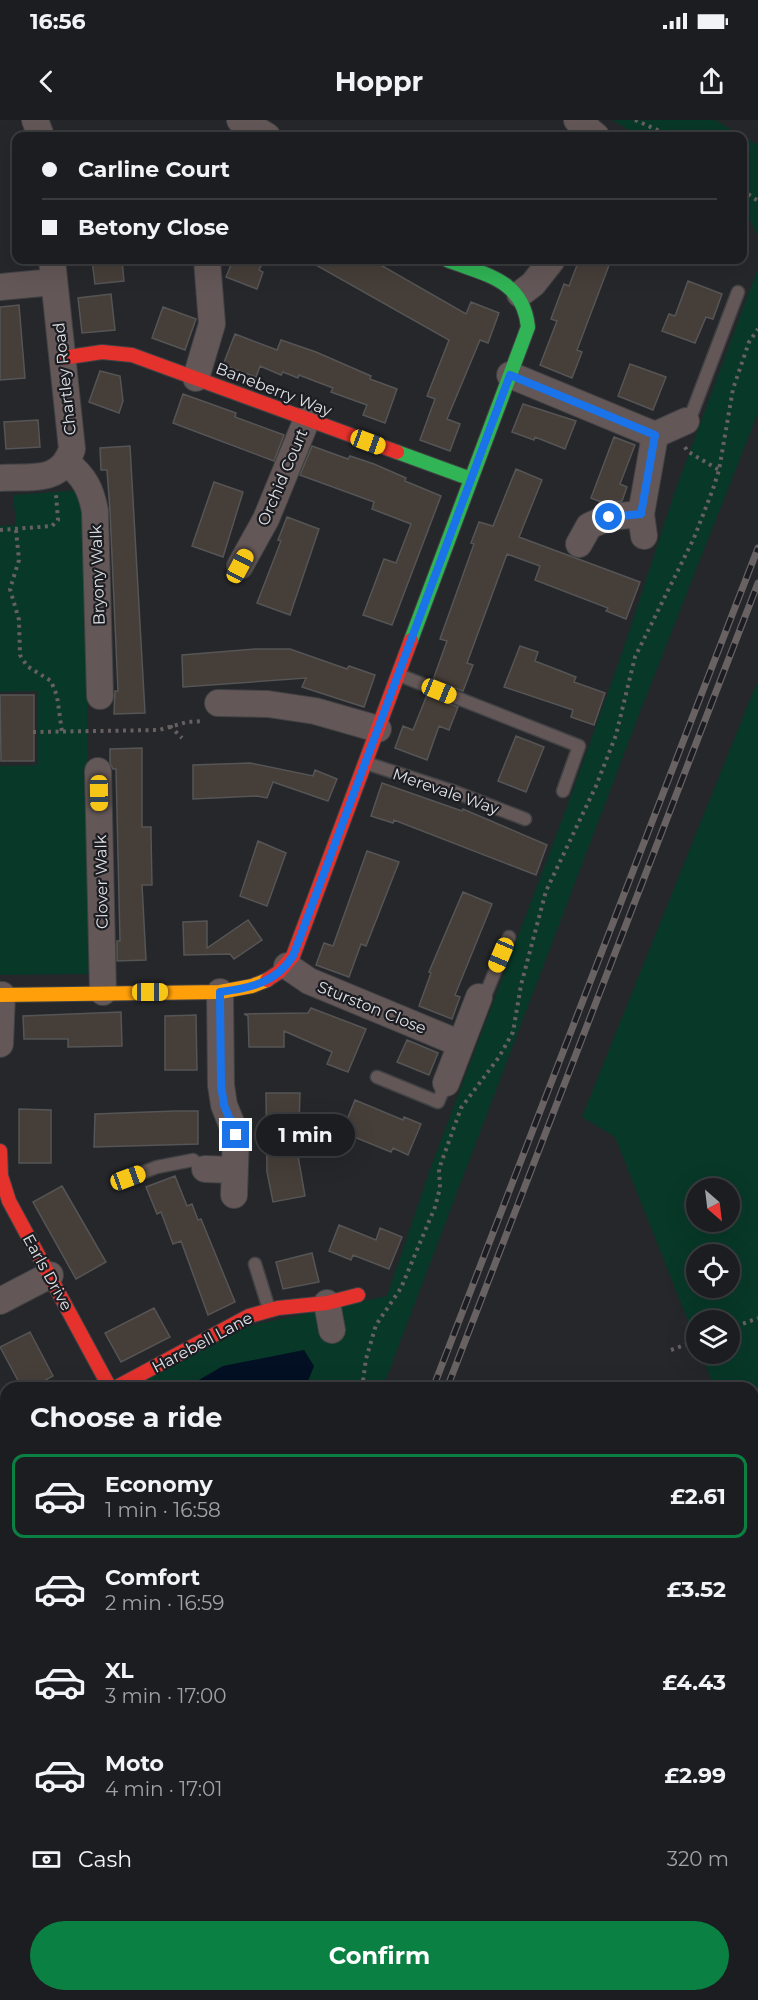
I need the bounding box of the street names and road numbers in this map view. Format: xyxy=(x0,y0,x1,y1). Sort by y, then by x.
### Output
street label: Chartley Road xyxy=(49,322,80,436)
street label: Baneberry Way xyxy=(213,359,335,420)
street label: Orchid Court xyxy=(253,425,312,529)
street label: Bryony Walk xyxy=(86,524,109,625)
street label: Merevale Way xyxy=(390,764,502,819)
street label: Clover Walk xyxy=(91,834,112,929)
street label: Sturston Close xyxy=(315,977,429,1038)
street label: Earls Drive xyxy=(19,1231,76,1314)
street label: Harebell Lane xyxy=(149,1308,256,1377)

